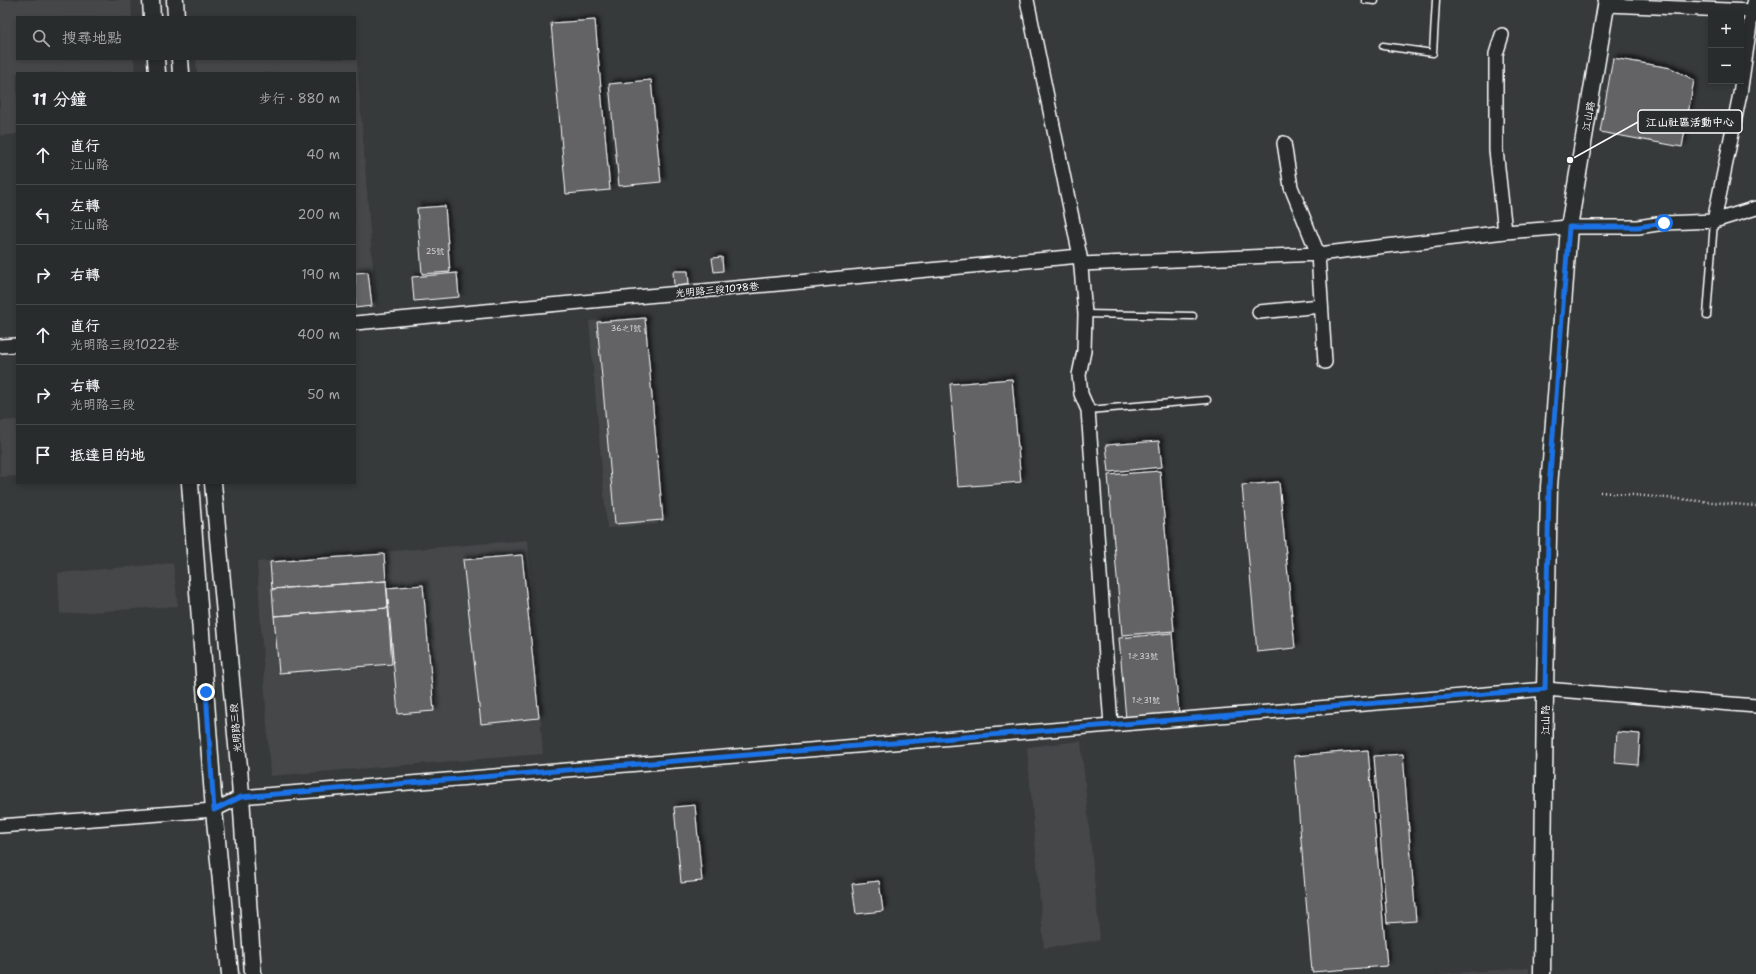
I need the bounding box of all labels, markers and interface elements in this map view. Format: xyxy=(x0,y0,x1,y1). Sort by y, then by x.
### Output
map controls xyxy=(1708,12,1744,84)
button: + xyxy=(1708,12,1744,48)
search box xyxy=(16,16,356,60)
icon: search xyxy=(30,27,52,49)
text: 搜尋地點 xyxy=(62,28,122,48)
button: − xyxy=(1708,48,1744,84)
text: 11 分鐘 xyxy=(32,88,87,110)
text: 步行 · 880 m xyxy=(259,90,340,107)
street label: 江山路 xyxy=(1579,100,1597,132)
callout: 江山社區活動中心 xyxy=(1638,110,1742,133)
text: 江山社區活動中心 xyxy=(1646,115,1734,130)
text: 直行 xyxy=(70,136,100,156)
icon: ahead xyxy=(32,144,54,166)
text: 40 m xyxy=(306,146,340,163)
text: 江山路 xyxy=(70,156,109,173)
text: 左轉 xyxy=(70,196,100,216)
icon: left xyxy=(32,204,54,226)
text: 200 m xyxy=(298,206,340,223)
route start xyxy=(1655,214,1673,232)
text: 江山路 xyxy=(70,216,109,233)
house number: 25號 xyxy=(426,246,444,257)
icon: right xyxy=(32,264,54,286)
text: 右轉 xyxy=(70,265,100,285)
text: 190 m xyxy=(301,266,340,283)
street label: 光明路三段1078巷 xyxy=(675,279,760,300)
text: 直行 xyxy=(70,316,100,336)
house number: 36之1號 xyxy=(611,323,641,334)
icon: ahead xyxy=(32,324,54,346)
text: 400 m xyxy=(297,326,340,343)
text: 光明路三段1022巷 xyxy=(70,336,179,353)
text: 右轉 xyxy=(70,376,100,396)
icon: right xyxy=(32,384,54,406)
text: 50 m xyxy=(307,386,340,403)
text: 光明路三段 xyxy=(70,396,135,413)
icon: arrive xyxy=(32,444,54,466)
text: 抵達目的地 xyxy=(70,445,145,465)
house number: 1之33號 xyxy=(1128,651,1158,662)
route end xyxy=(197,683,215,701)
house number: 1之31號 xyxy=(1132,695,1160,706)
street label: 光明路三段 xyxy=(227,702,244,753)
street label: 江山路 xyxy=(1539,705,1552,735)

